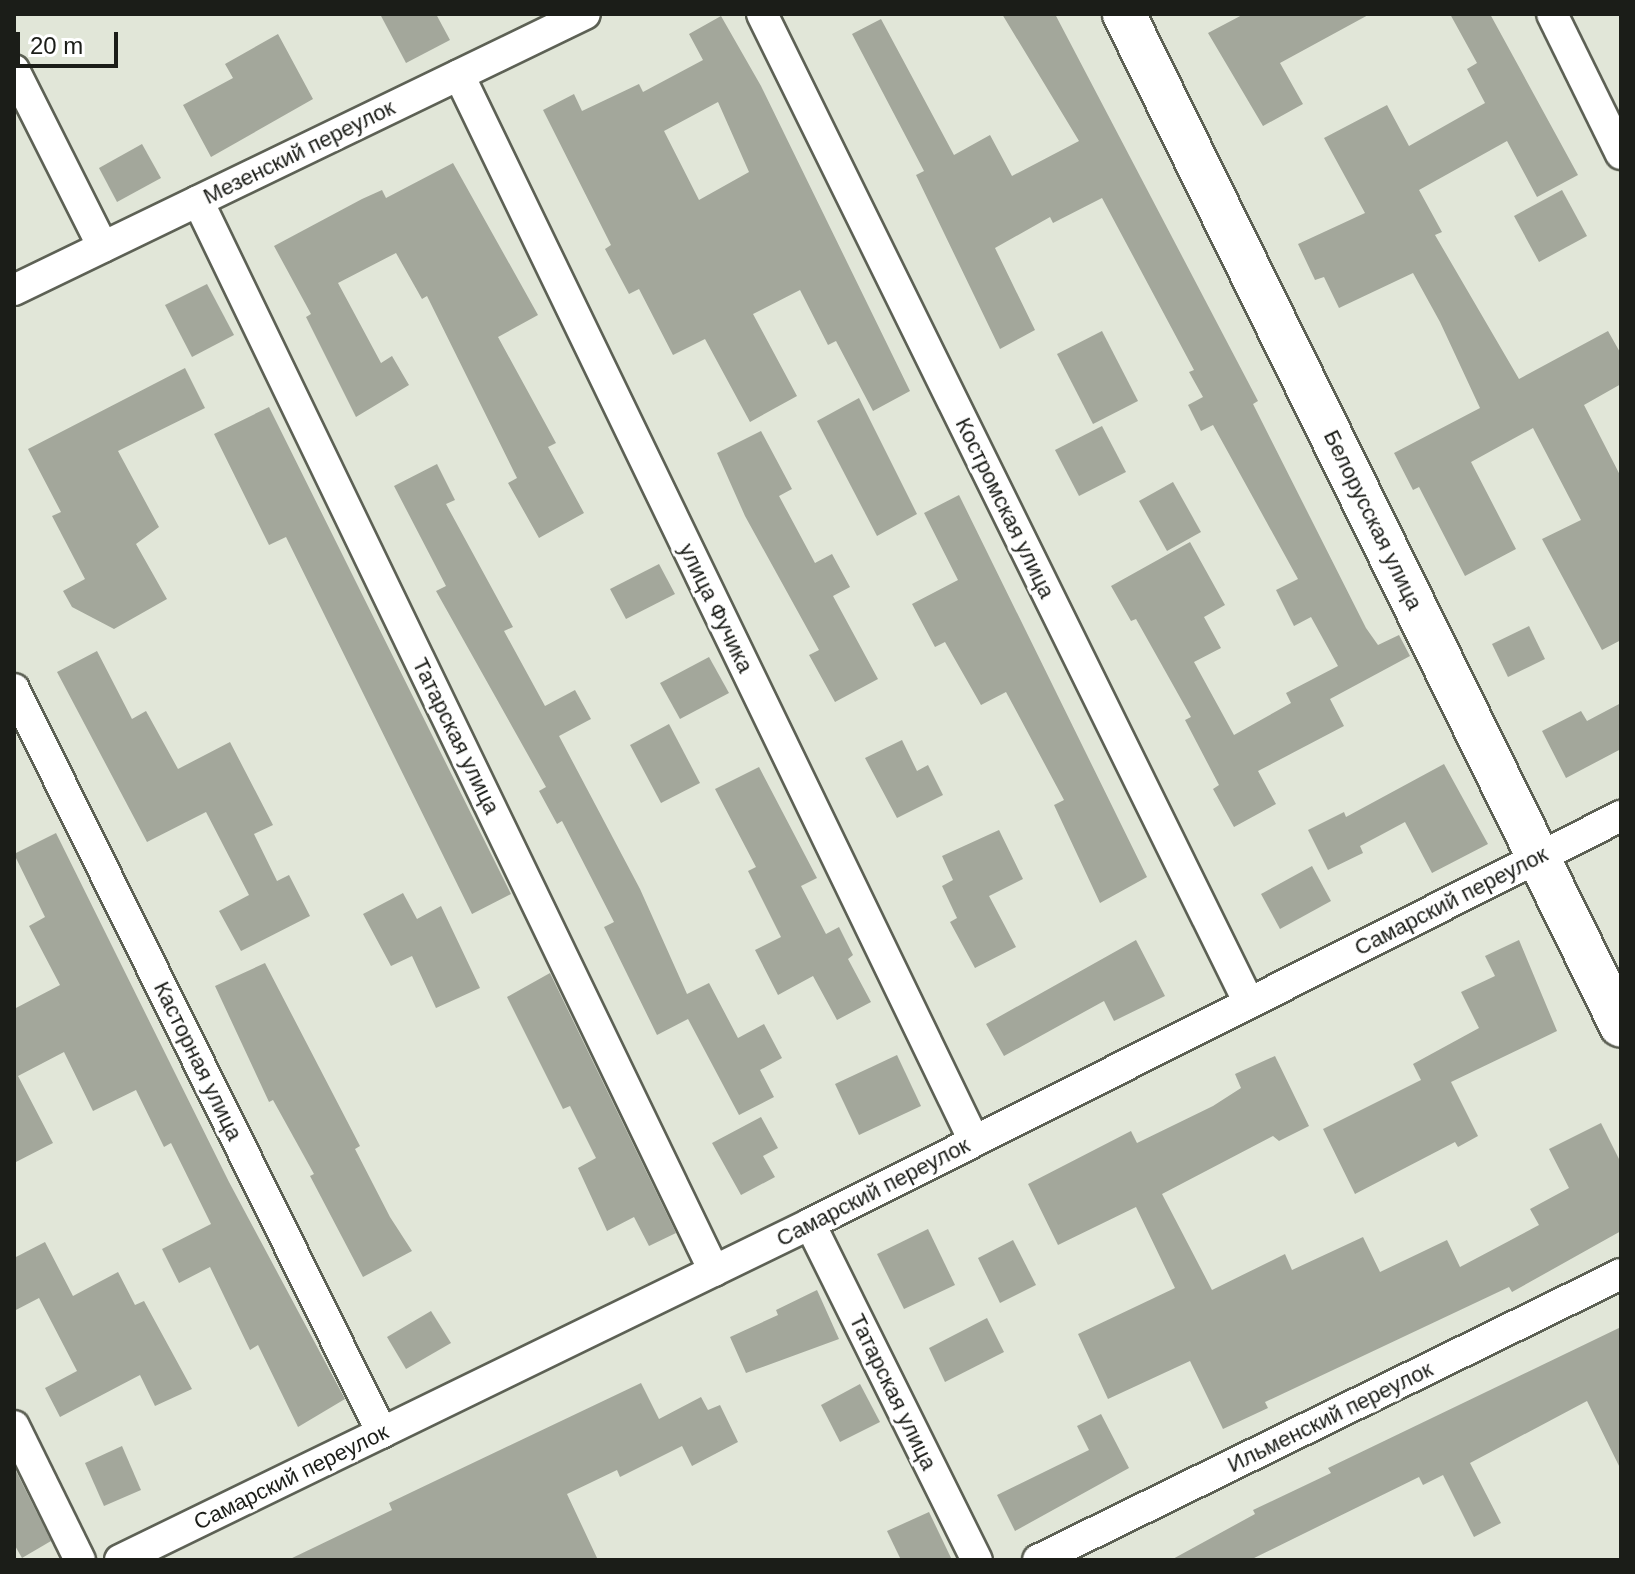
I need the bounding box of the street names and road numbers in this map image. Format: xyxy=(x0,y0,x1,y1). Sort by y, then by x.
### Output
street label: Мезенский переулок xyxy=(199,94,399,210)
street label: Костромская улица xyxy=(950,413,1060,603)
street label: Белорусская улица xyxy=(1318,426,1428,614)
street label: улица Фучика xyxy=(673,539,759,677)
street label: Татарская улица xyxy=(407,654,505,818)
street label: Самарский переулок xyxy=(1350,841,1552,961)
street label: Касторная улица xyxy=(148,977,248,1145)
street label: Самарский переулок xyxy=(772,1132,974,1252)
street label: Татарская улица xyxy=(844,1310,942,1474)
street label: Ильменский переулок xyxy=(1223,1356,1437,1478)
street label: Самарский переулок xyxy=(189,1418,393,1536)

